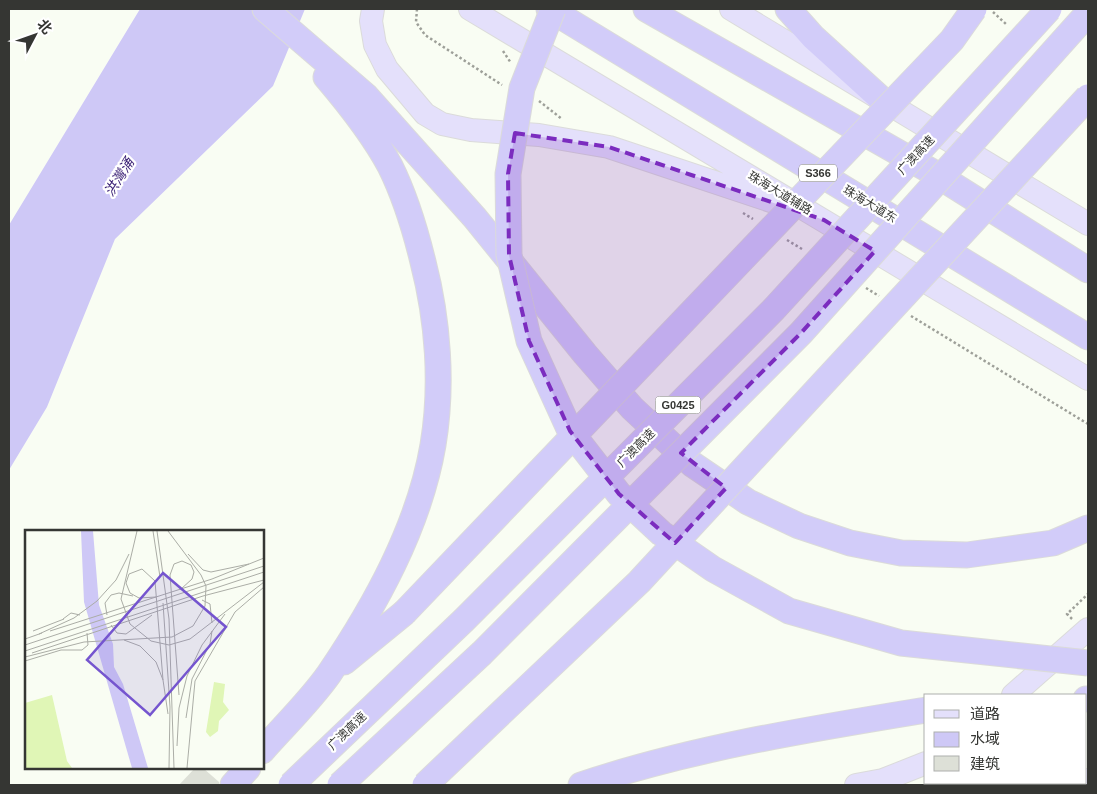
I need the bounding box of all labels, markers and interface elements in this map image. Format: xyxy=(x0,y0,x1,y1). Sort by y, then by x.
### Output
north arrow xyxy=(10,10,60,60)
text: 北 xyxy=(34,16,55,37)
street label: 广澳高速 xyxy=(895,133,937,177)
water label: 洪灣涌 xyxy=(101,153,138,199)
road number: S366 xyxy=(799,164,837,182)
street label: 珠海大道辅路 xyxy=(746,168,814,218)
street label: 珠海大道东 xyxy=(841,183,899,225)
road number: G0425 xyxy=(656,396,700,414)
street label: 广澳高速 xyxy=(614,426,658,470)
inset map xyxy=(25,530,264,769)
legend xyxy=(924,694,1087,784)
text: 道路 xyxy=(970,705,1000,722)
street label: 广澳高速 xyxy=(325,709,369,753)
text: 水域 xyxy=(970,730,1000,747)
text: 建筑 xyxy=(970,755,1000,772)

